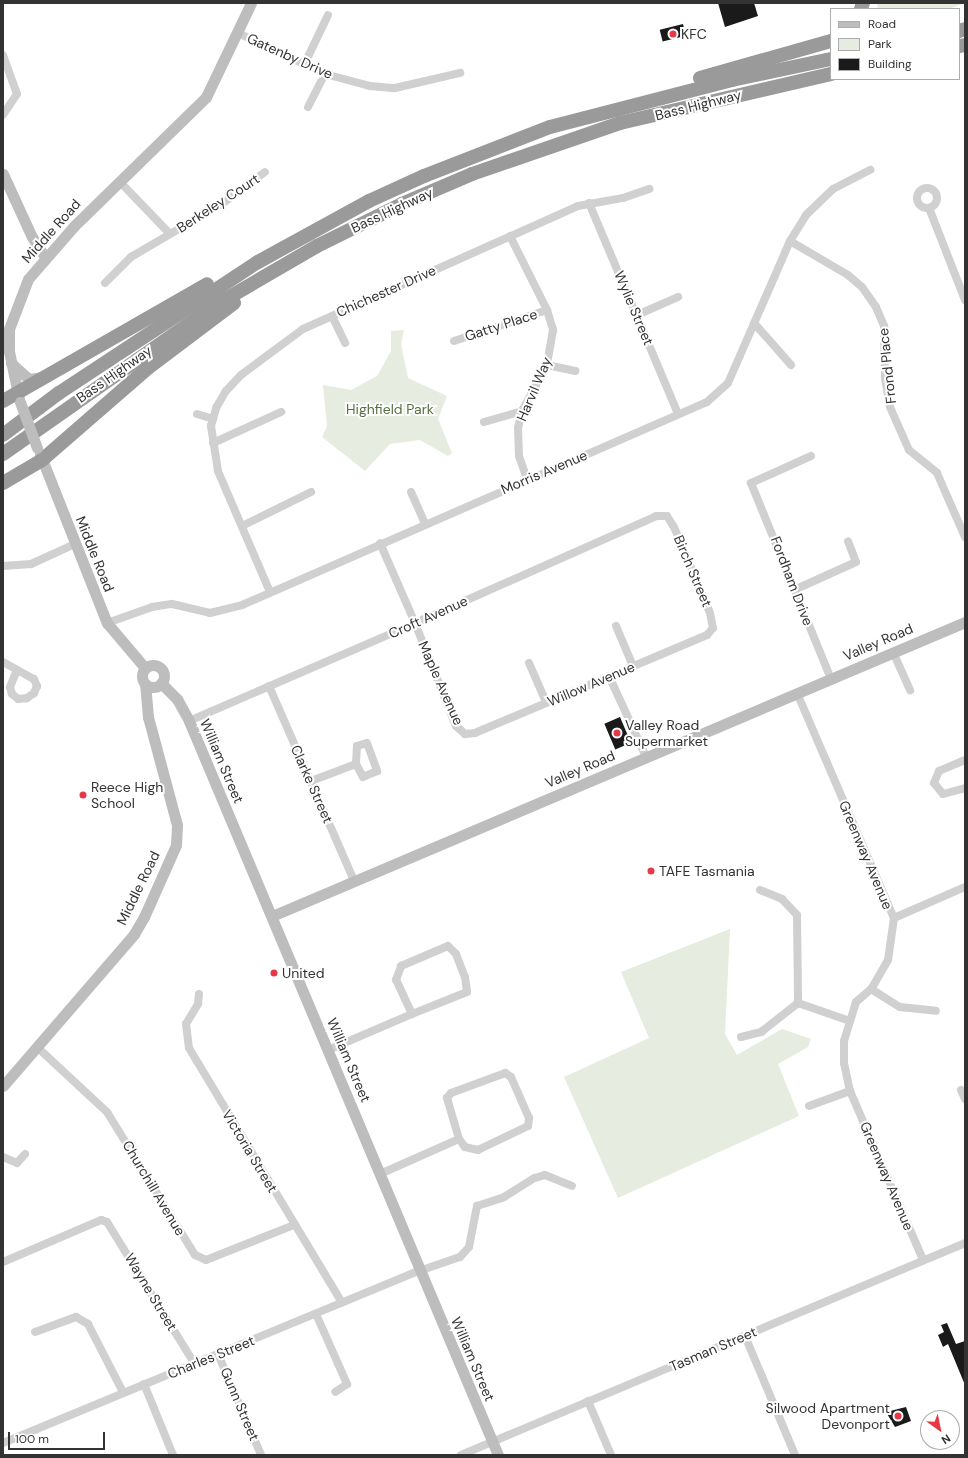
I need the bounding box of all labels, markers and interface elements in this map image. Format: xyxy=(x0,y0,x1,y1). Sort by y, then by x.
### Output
legend xyxy=(830,8,960,80)
text: Road xyxy=(868,16,896,32)
place label: KFC xyxy=(681,26,707,42)
marker: KFC xyxy=(668,29,678,39)
street label: Gatenby Drive xyxy=(244,30,336,82)
text: Park xyxy=(868,36,892,52)
text: Building xyxy=(868,56,912,72)
street label: Bass Highway xyxy=(653,86,743,124)
street label: Berkeley Court xyxy=(173,170,263,236)
street label: Bass Highway xyxy=(348,184,436,236)
street label: Middle Road xyxy=(18,196,84,266)
street label: Chichester Drive xyxy=(333,261,439,321)
street label: Wylie Street xyxy=(611,268,657,348)
street label: Gatty Place xyxy=(463,305,539,345)
street label: Frond Place xyxy=(875,327,899,405)
street label: Bass Highway xyxy=(73,342,155,406)
street label: Harvil Way xyxy=(513,354,555,424)
park label: Highfield Park xyxy=(346,401,434,417)
street label: Morris Avenue xyxy=(498,446,590,498)
street label: Middle Road xyxy=(72,514,118,594)
street label: Birch Street xyxy=(670,533,716,609)
street label: Fordham Drive xyxy=(767,534,817,628)
street label: Croft Avenue xyxy=(386,592,470,642)
street label: Valley Road xyxy=(841,620,915,664)
street label: Maple Avenue xyxy=(415,638,467,728)
street label: Willow Avenue xyxy=(545,658,637,710)
street label: William Street xyxy=(197,716,247,806)
place label: Valley Road Supermarket xyxy=(625,717,708,750)
marker: Valley Road Supermarket xyxy=(612,728,622,738)
street label: Clarke Street xyxy=(287,742,337,826)
street label: Valley Road xyxy=(543,747,617,791)
place label: Reece High School xyxy=(91,779,163,812)
marker: Reece High School xyxy=(78,790,88,800)
street label: Greenway Avenue xyxy=(836,798,896,912)
street label: Middle Road xyxy=(113,848,163,928)
place label: TAFE Tasmania xyxy=(659,863,755,879)
marker: TAFE Tasmania xyxy=(646,866,656,876)
place label: United xyxy=(282,965,325,981)
marker: United xyxy=(269,968,279,978)
street label: William Street xyxy=(324,1015,374,1105)
street label: Victoria Street xyxy=(219,1107,281,1195)
street label: Greenway Avenue xyxy=(857,1119,917,1233)
street label: Churchill Avenue xyxy=(119,1137,189,1239)
street label: Wayne Street xyxy=(121,1250,181,1334)
street label: William Street xyxy=(448,1314,498,1404)
street label: Tasman Street xyxy=(667,1323,759,1375)
street label: Charles Street xyxy=(165,1332,257,1382)
street label: Gunn Street xyxy=(217,1365,263,1443)
place label: Silwood Apartment Devonport xyxy=(766,1400,890,1432)
north arrow xyxy=(920,1410,960,1450)
marker: Silwood Apartment Devonport xyxy=(893,1411,903,1421)
scale bar xyxy=(10,1424,107,1450)
text: 100 m xyxy=(15,1431,49,1447)
text: N xyxy=(939,1431,953,1447)

